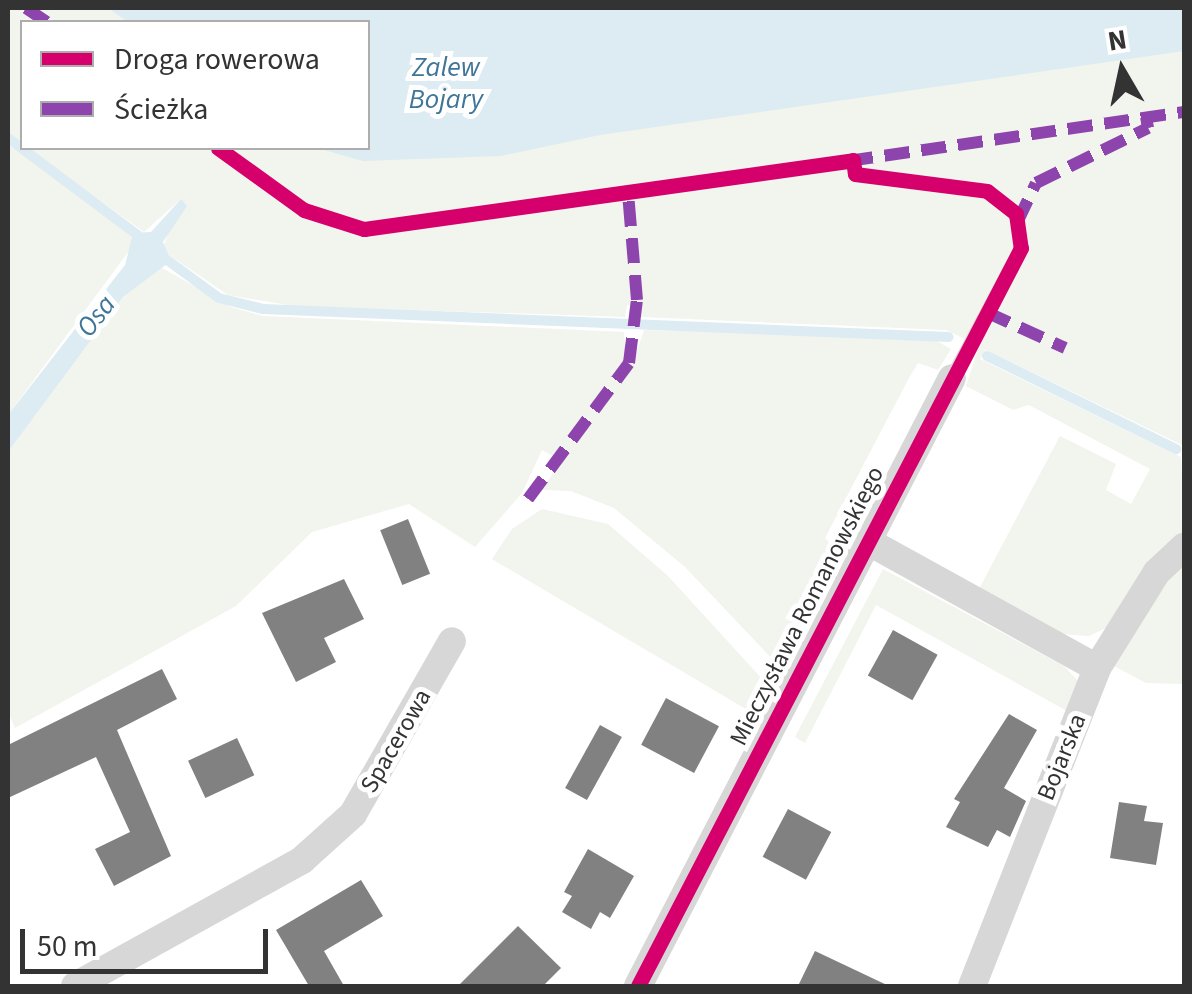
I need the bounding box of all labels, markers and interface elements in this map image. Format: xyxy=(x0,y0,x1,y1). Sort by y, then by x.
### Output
text: N xyxy=(1105,19,1130,62)
legend xyxy=(20,20,370,150)
north arrow xyxy=(1072,20,1172,120)
text: Droga rowerowa xyxy=(114,38,320,81)
water label: Zalew Bojary xyxy=(409,50,483,116)
text: Ścieżka xyxy=(114,88,208,131)
water label: Osa xyxy=(69,288,123,344)
street label: Mieczysława Romanowskiego xyxy=(723,461,891,751)
street label: Spacerowa xyxy=(354,684,438,798)
street label: Bojarska xyxy=(1031,709,1093,805)
scale bar xyxy=(25,909,272,971)
text: 50 m xyxy=(37,925,98,968)

